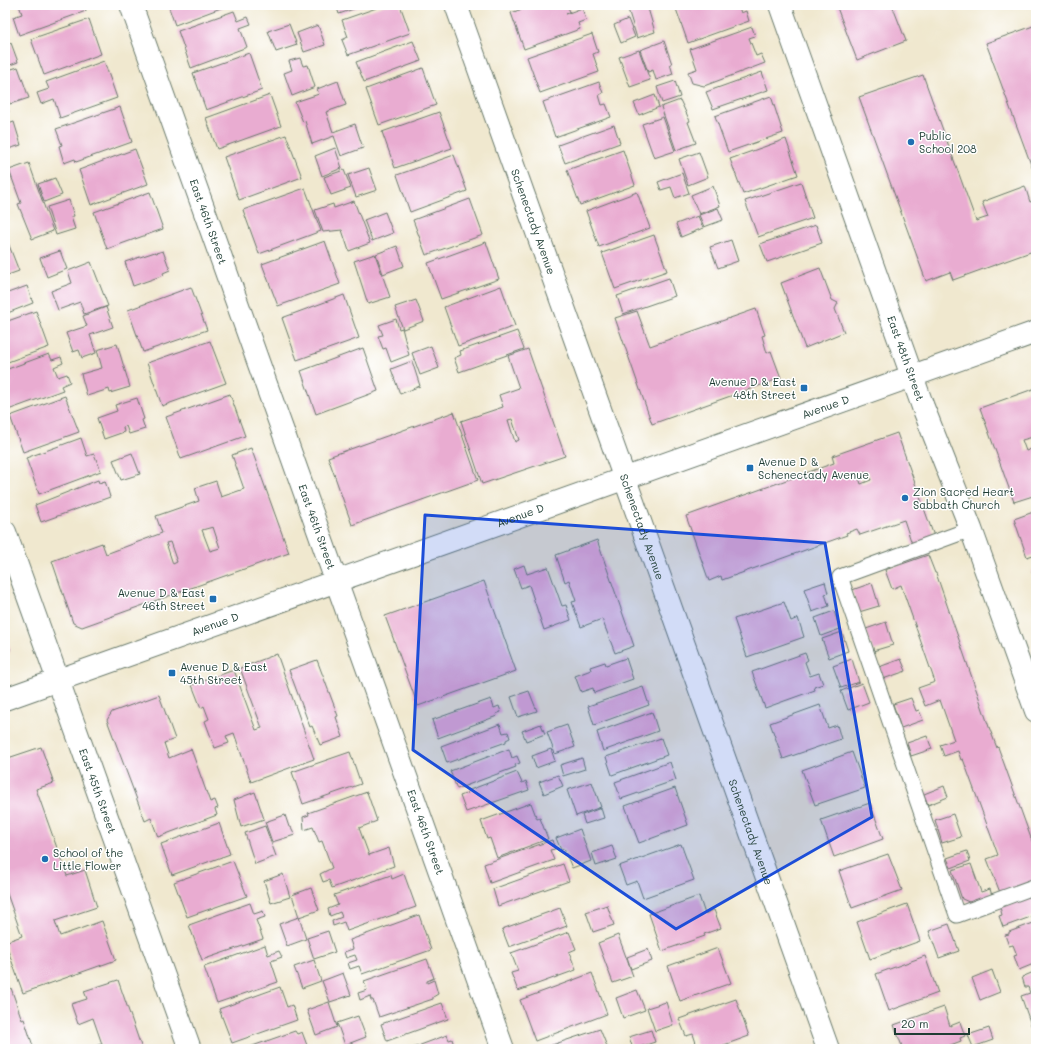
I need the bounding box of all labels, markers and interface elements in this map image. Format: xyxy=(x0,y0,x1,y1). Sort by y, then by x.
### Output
place label: Public School 208 xyxy=(919,128,977,156)
marker: Public School 208 xyxy=(906,137,916,147)
street label: Schenectady Avenue xyxy=(508,167,559,277)
street label: East 46th Street xyxy=(187,177,231,266)
street label: East 48th Street xyxy=(884,313,928,403)
place label: Avenue D & East 48th Street xyxy=(709,374,796,402)
marker: Avenue D & East 48th Street xyxy=(799,383,809,393)
street label: Avenue D xyxy=(800,391,851,422)
place label: Avenue D & Schenectady Avenue xyxy=(758,454,869,482)
marker: Avenue D & Schenectady Avenue xyxy=(745,463,755,473)
street label: Schenectady Avenue xyxy=(617,472,668,582)
street label: East 46th Street xyxy=(295,482,340,572)
place label: Zion Sacred Heart Sabbath Church xyxy=(913,484,1014,512)
marker: Zion Sacred Heart Sabbath Church xyxy=(900,493,910,503)
street label: Avenue D xyxy=(494,500,546,530)
place label: Avenue D & East 46th Street xyxy=(118,585,205,613)
marker: Avenue D & East 46th Street xyxy=(208,594,218,604)
street label: Avenue D xyxy=(189,608,241,639)
place label: Avenue D & East 45th Street xyxy=(180,659,268,687)
marker: Avenue D & East 45th Street xyxy=(167,668,177,678)
street label: East 45th Street xyxy=(76,746,120,836)
street label: Schenectady Avenue xyxy=(725,777,777,887)
street label: East 46th Street xyxy=(404,787,448,877)
place label: School of the Little Flower xyxy=(53,845,124,873)
marker: School of the Little Flower xyxy=(40,854,50,864)
scale bar xyxy=(895,1010,969,1036)
text: 20 m xyxy=(901,1015,929,1031)

